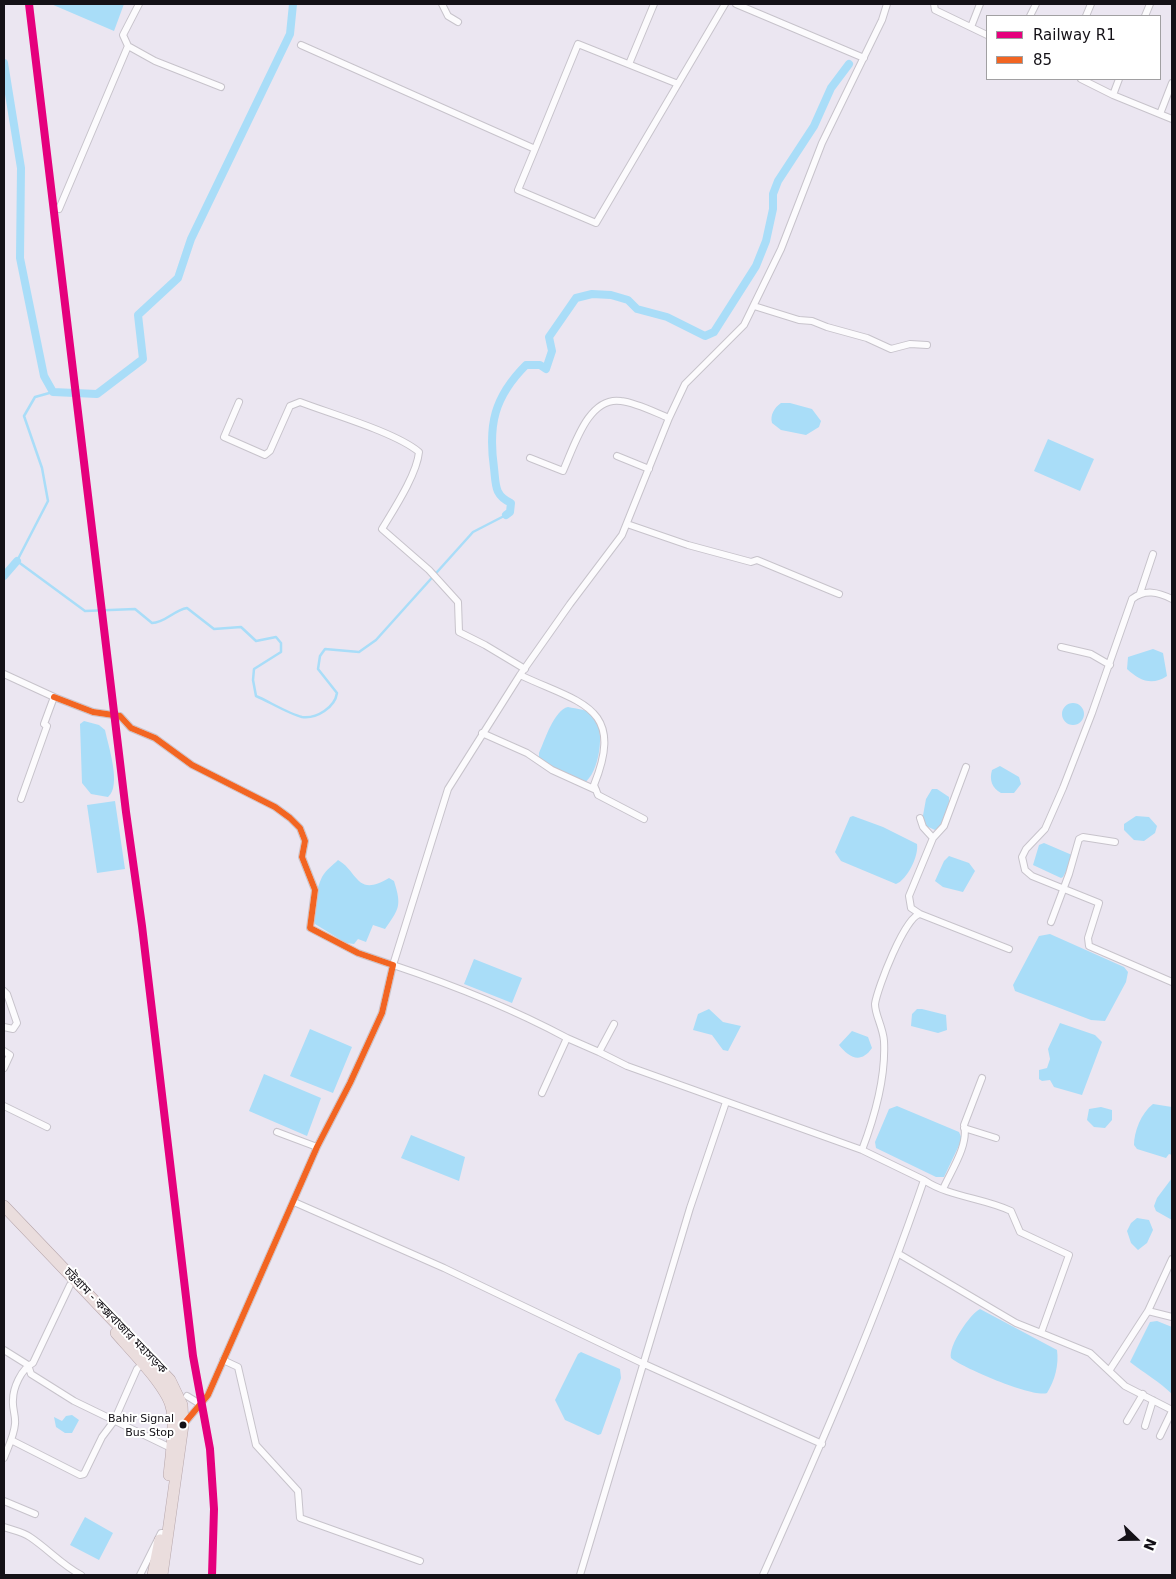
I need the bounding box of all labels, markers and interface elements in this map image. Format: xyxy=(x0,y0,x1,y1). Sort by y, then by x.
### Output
legend xyxy=(986,15,1161,80)
text: Railway R1 xyxy=(1033,26,1116,44)
text: 85 xyxy=(1033,51,1052,69)
street label: চট্টগ্রাম - কক্সবাজার মহাসড়ক xyxy=(61,1265,169,1377)
place label: Bahir Signal Bus Stop xyxy=(108,1412,174,1438)
marker: Bahir Signal Bus Stop xyxy=(178,1420,188,1430)
north arrow xyxy=(1111,1514,1161,1564)
text: N xyxy=(1140,1536,1160,1553)

